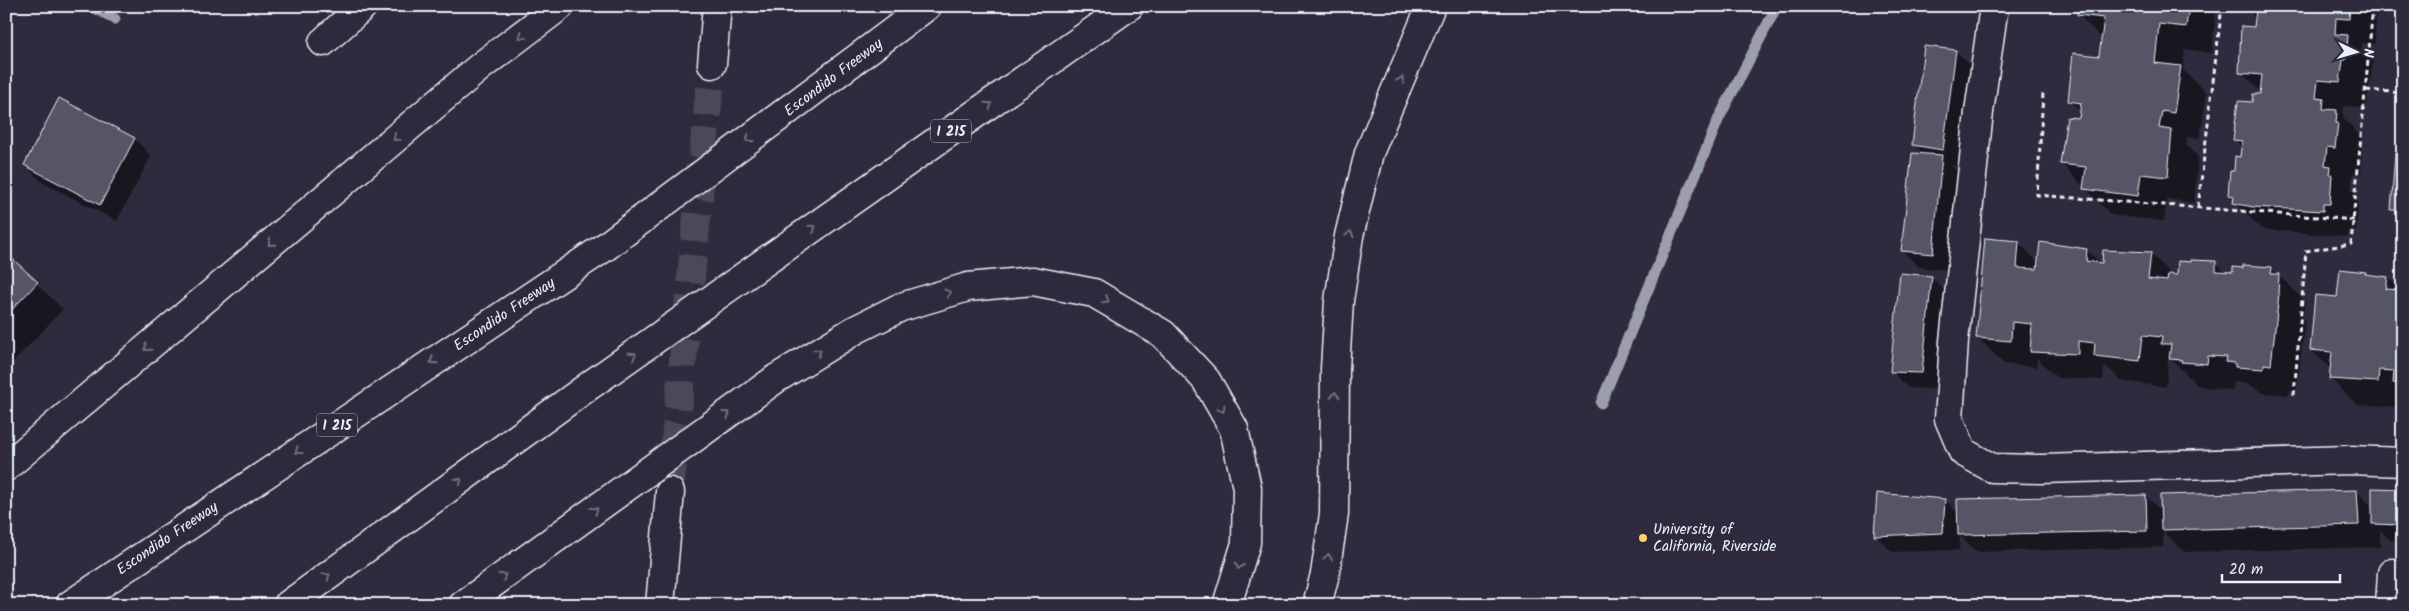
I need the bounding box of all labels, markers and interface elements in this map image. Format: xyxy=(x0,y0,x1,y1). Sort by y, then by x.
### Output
north arrow xyxy=(2332,28,2382,78)
one-way arrow xyxy=(518,30,527,39)
street label: Escondido Freeway xyxy=(779,32,889,123)
text: N xyxy=(2357,48,2379,59)
one-way arrow xyxy=(1394,76,1405,85)
one-way arrow xyxy=(983,102,993,111)
road number: I 215 xyxy=(931,120,971,142)
one-way arrow xyxy=(392,133,401,142)
one-way arrow xyxy=(746,134,755,142)
one-way arrow xyxy=(807,225,817,234)
one-way arrow xyxy=(1344,229,1355,238)
one-way arrow xyxy=(268,237,277,246)
street label: Escondido Freeway xyxy=(449,271,561,358)
one-way arrow xyxy=(943,289,951,299)
one-way arrow xyxy=(1101,294,1110,304)
one-way arrow xyxy=(144,342,153,351)
one-way arrow xyxy=(813,349,822,359)
one-way arrow xyxy=(627,352,637,361)
one-way arrow xyxy=(429,355,439,364)
one-way arrow xyxy=(1330,391,1340,398)
one-way arrow xyxy=(1216,403,1226,412)
one-way arrow xyxy=(721,411,730,420)
road number: I 215 xyxy=(317,414,357,436)
one-way arrow xyxy=(294,445,304,454)
one-way arrow xyxy=(453,478,462,486)
street label: Escondido Freeway xyxy=(112,495,224,582)
one-way arrow xyxy=(589,507,599,516)
place label: University of California, Riverside xyxy=(1653,518,1777,559)
marker: University of California, Riverside xyxy=(1637,532,1649,544)
scale bar xyxy=(2222,551,2339,583)
one-way arrow xyxy=(1322,553,1333,561)
text: 20 m xyxy=(2229,558,2263,582)
one-way arrow xyxy=(1234,561,1244,569)
one-way arrow xyxy=(321,573,331,582)
one-way arrow xyxy=(497,573,507,582)

